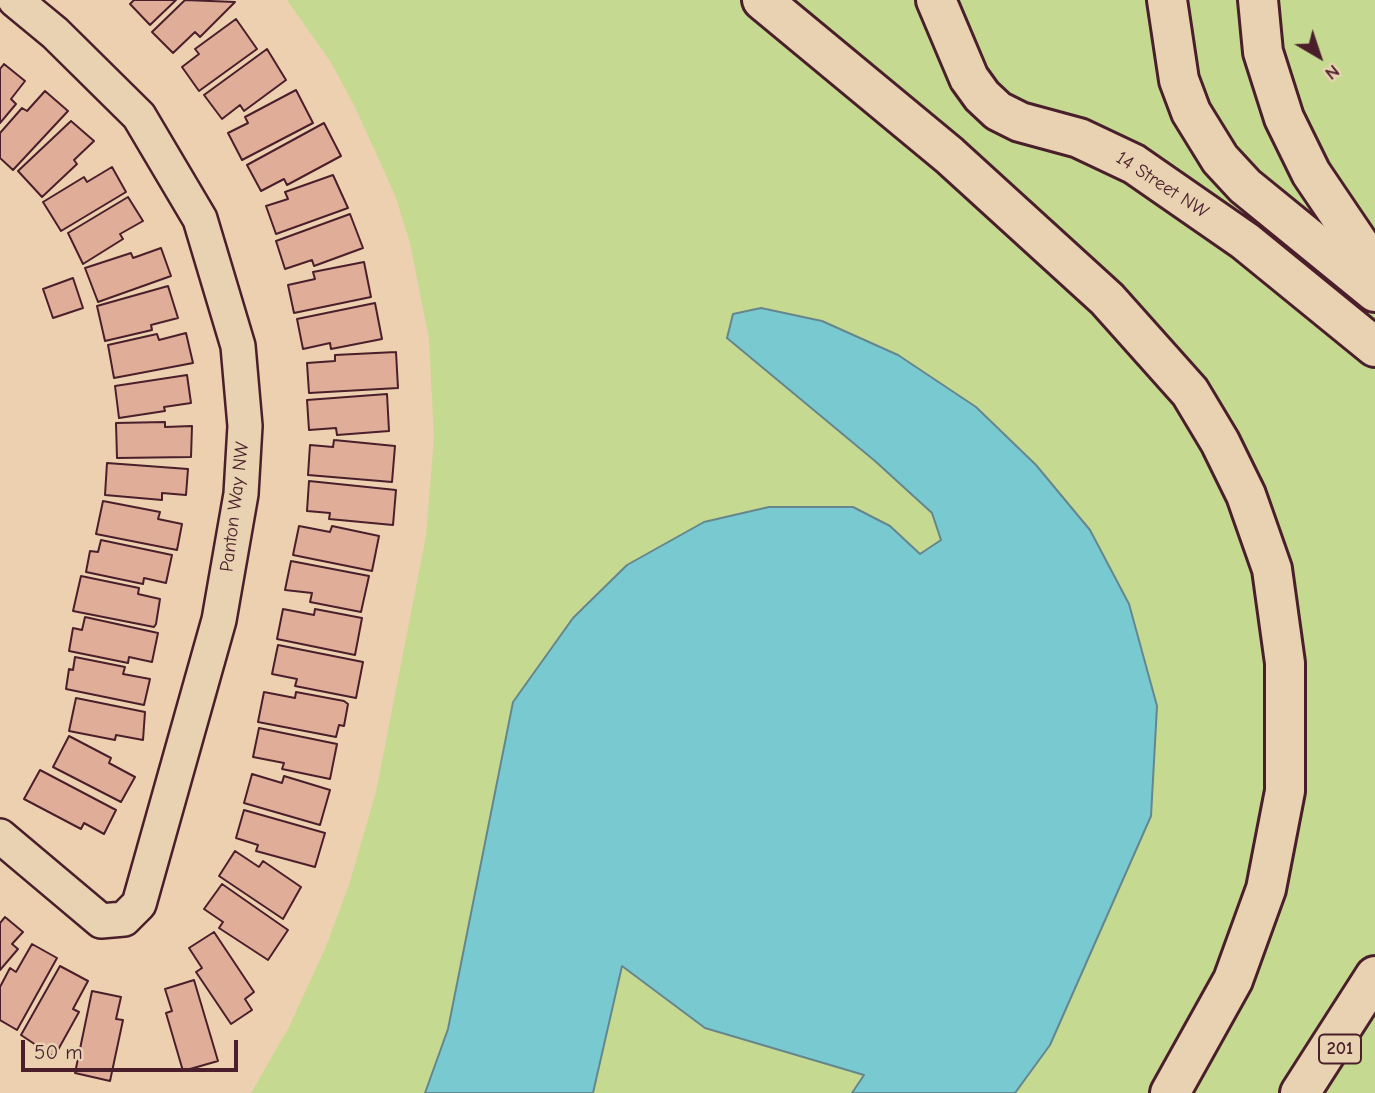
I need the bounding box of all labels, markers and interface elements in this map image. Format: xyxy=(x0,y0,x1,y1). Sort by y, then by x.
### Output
north arrow xyxy=(1284,21,1354,91)
text: N xyxy=(1320,60,1344,85)
street label: 14 Street NW xyxy=(1111,147,1213,223)
street label: Panton Way NW xyxy=(216,441,254,573)
scale bar xyxy=(24,1026,242,1070)
road number: 201 xyxy=(1319,1034,1361,1064)
text: 50 m xyxy=(34,1040,83,1064)

